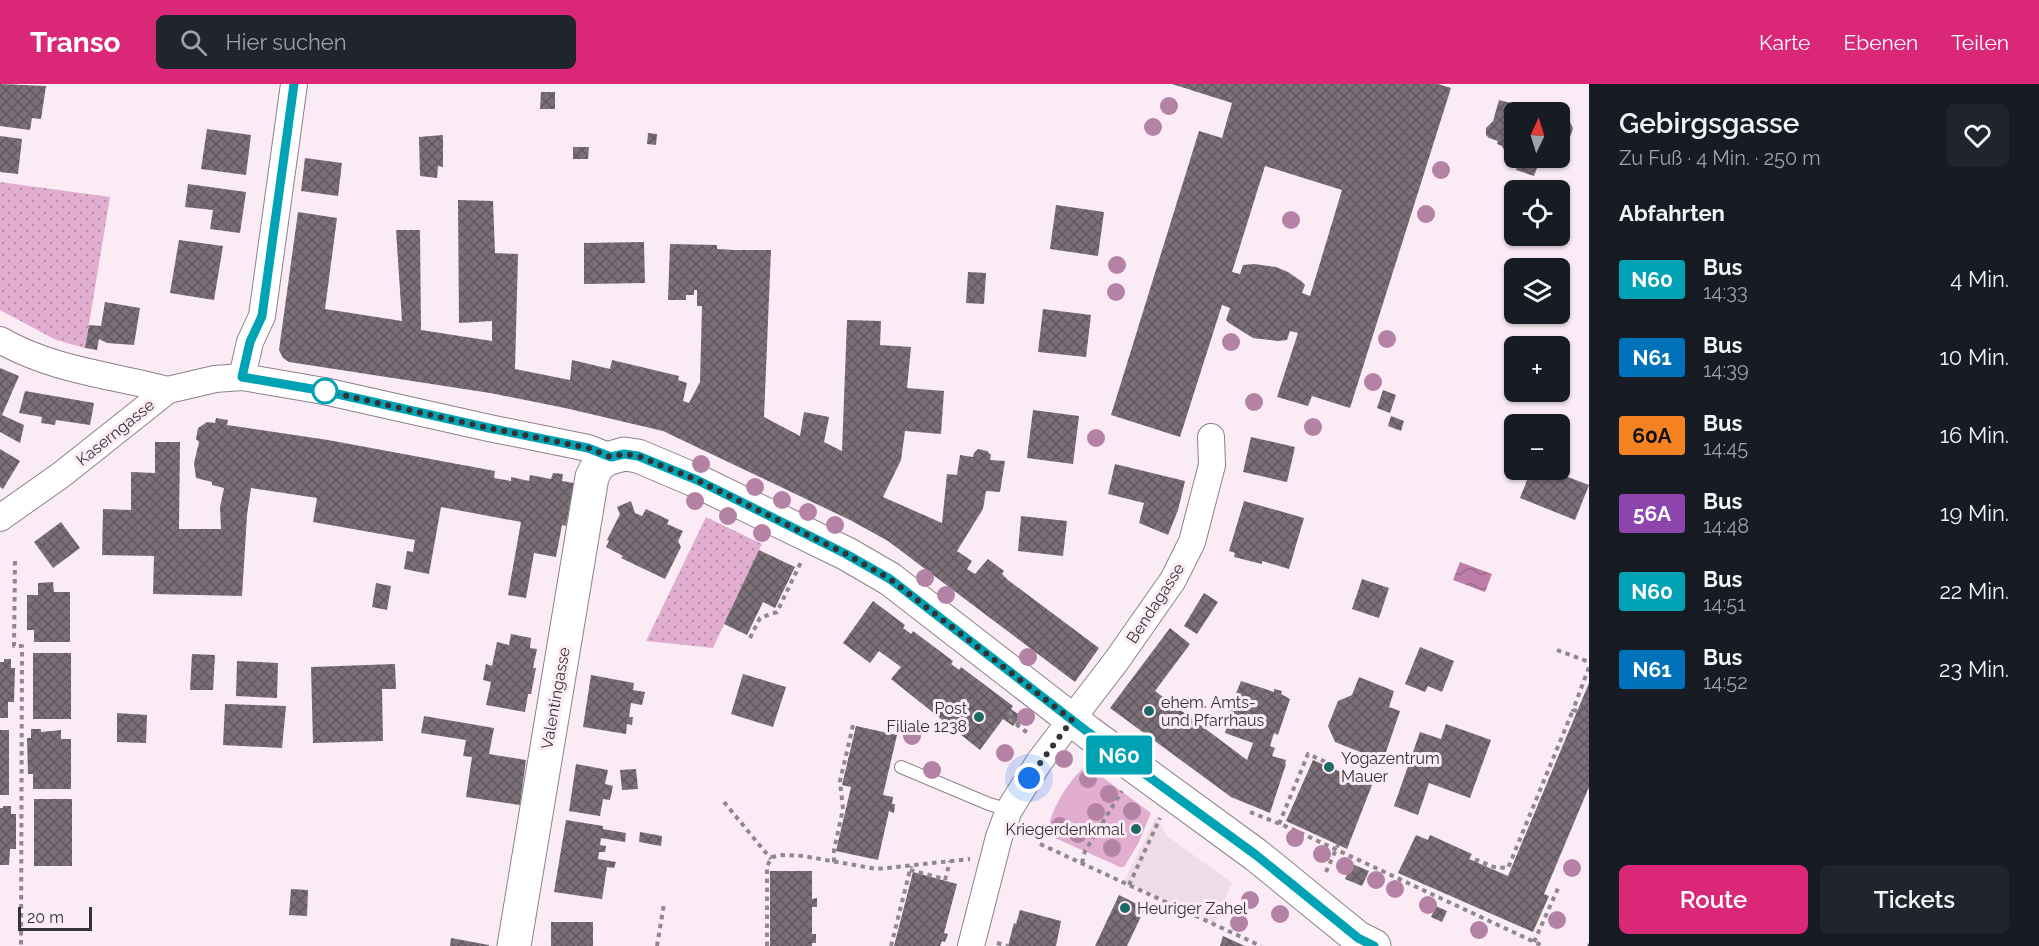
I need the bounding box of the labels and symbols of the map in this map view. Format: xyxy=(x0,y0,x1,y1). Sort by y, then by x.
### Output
north arrow xyxy=(1504,102,1570,168)
unlabelled marker xyxy=(312,378,338,404)
street label: Kaserngasse xyxy=(73,395,158,470)
street label: Bendagasse xyxy=(1123,560,1188,647)
street label: Valentingasse xyxy=(537,646,574,751)
place label: ehem. Amts- und Pfarrhaus xyxy=(1161,693,1265,730)
place label: Post Filiale 1238 xyxy=(886,699,968,736)
marker: ehem. Amts- und Pfarrhaus xyxy=(1142,704,1156,718)
marker: Post Filiale 1238 xyxy=(972,710,986,724)
line badge: N60 xyxy=(1084,736,1154,774)
place label: Yogazentrum Mauer xyxy=(1341,749,1440,786)
marker: Yogazentrum Mauer xyxy=(1322,760,1336,774)
your location xyxy=(1014,763,1044,793)
place label: Kriegerdenkmal xyxy=(1006,820,1125,839)
marker: Kriegerdenkmal xyxy=(1129,822,1143,836)
place label: Heuriger Zahel xyxy=(1137,899,1248,918)
marker: Heuriger Zahel xyxy=(1118,901,1132,915)
scale bar xyxy=(18,904,92,932)

